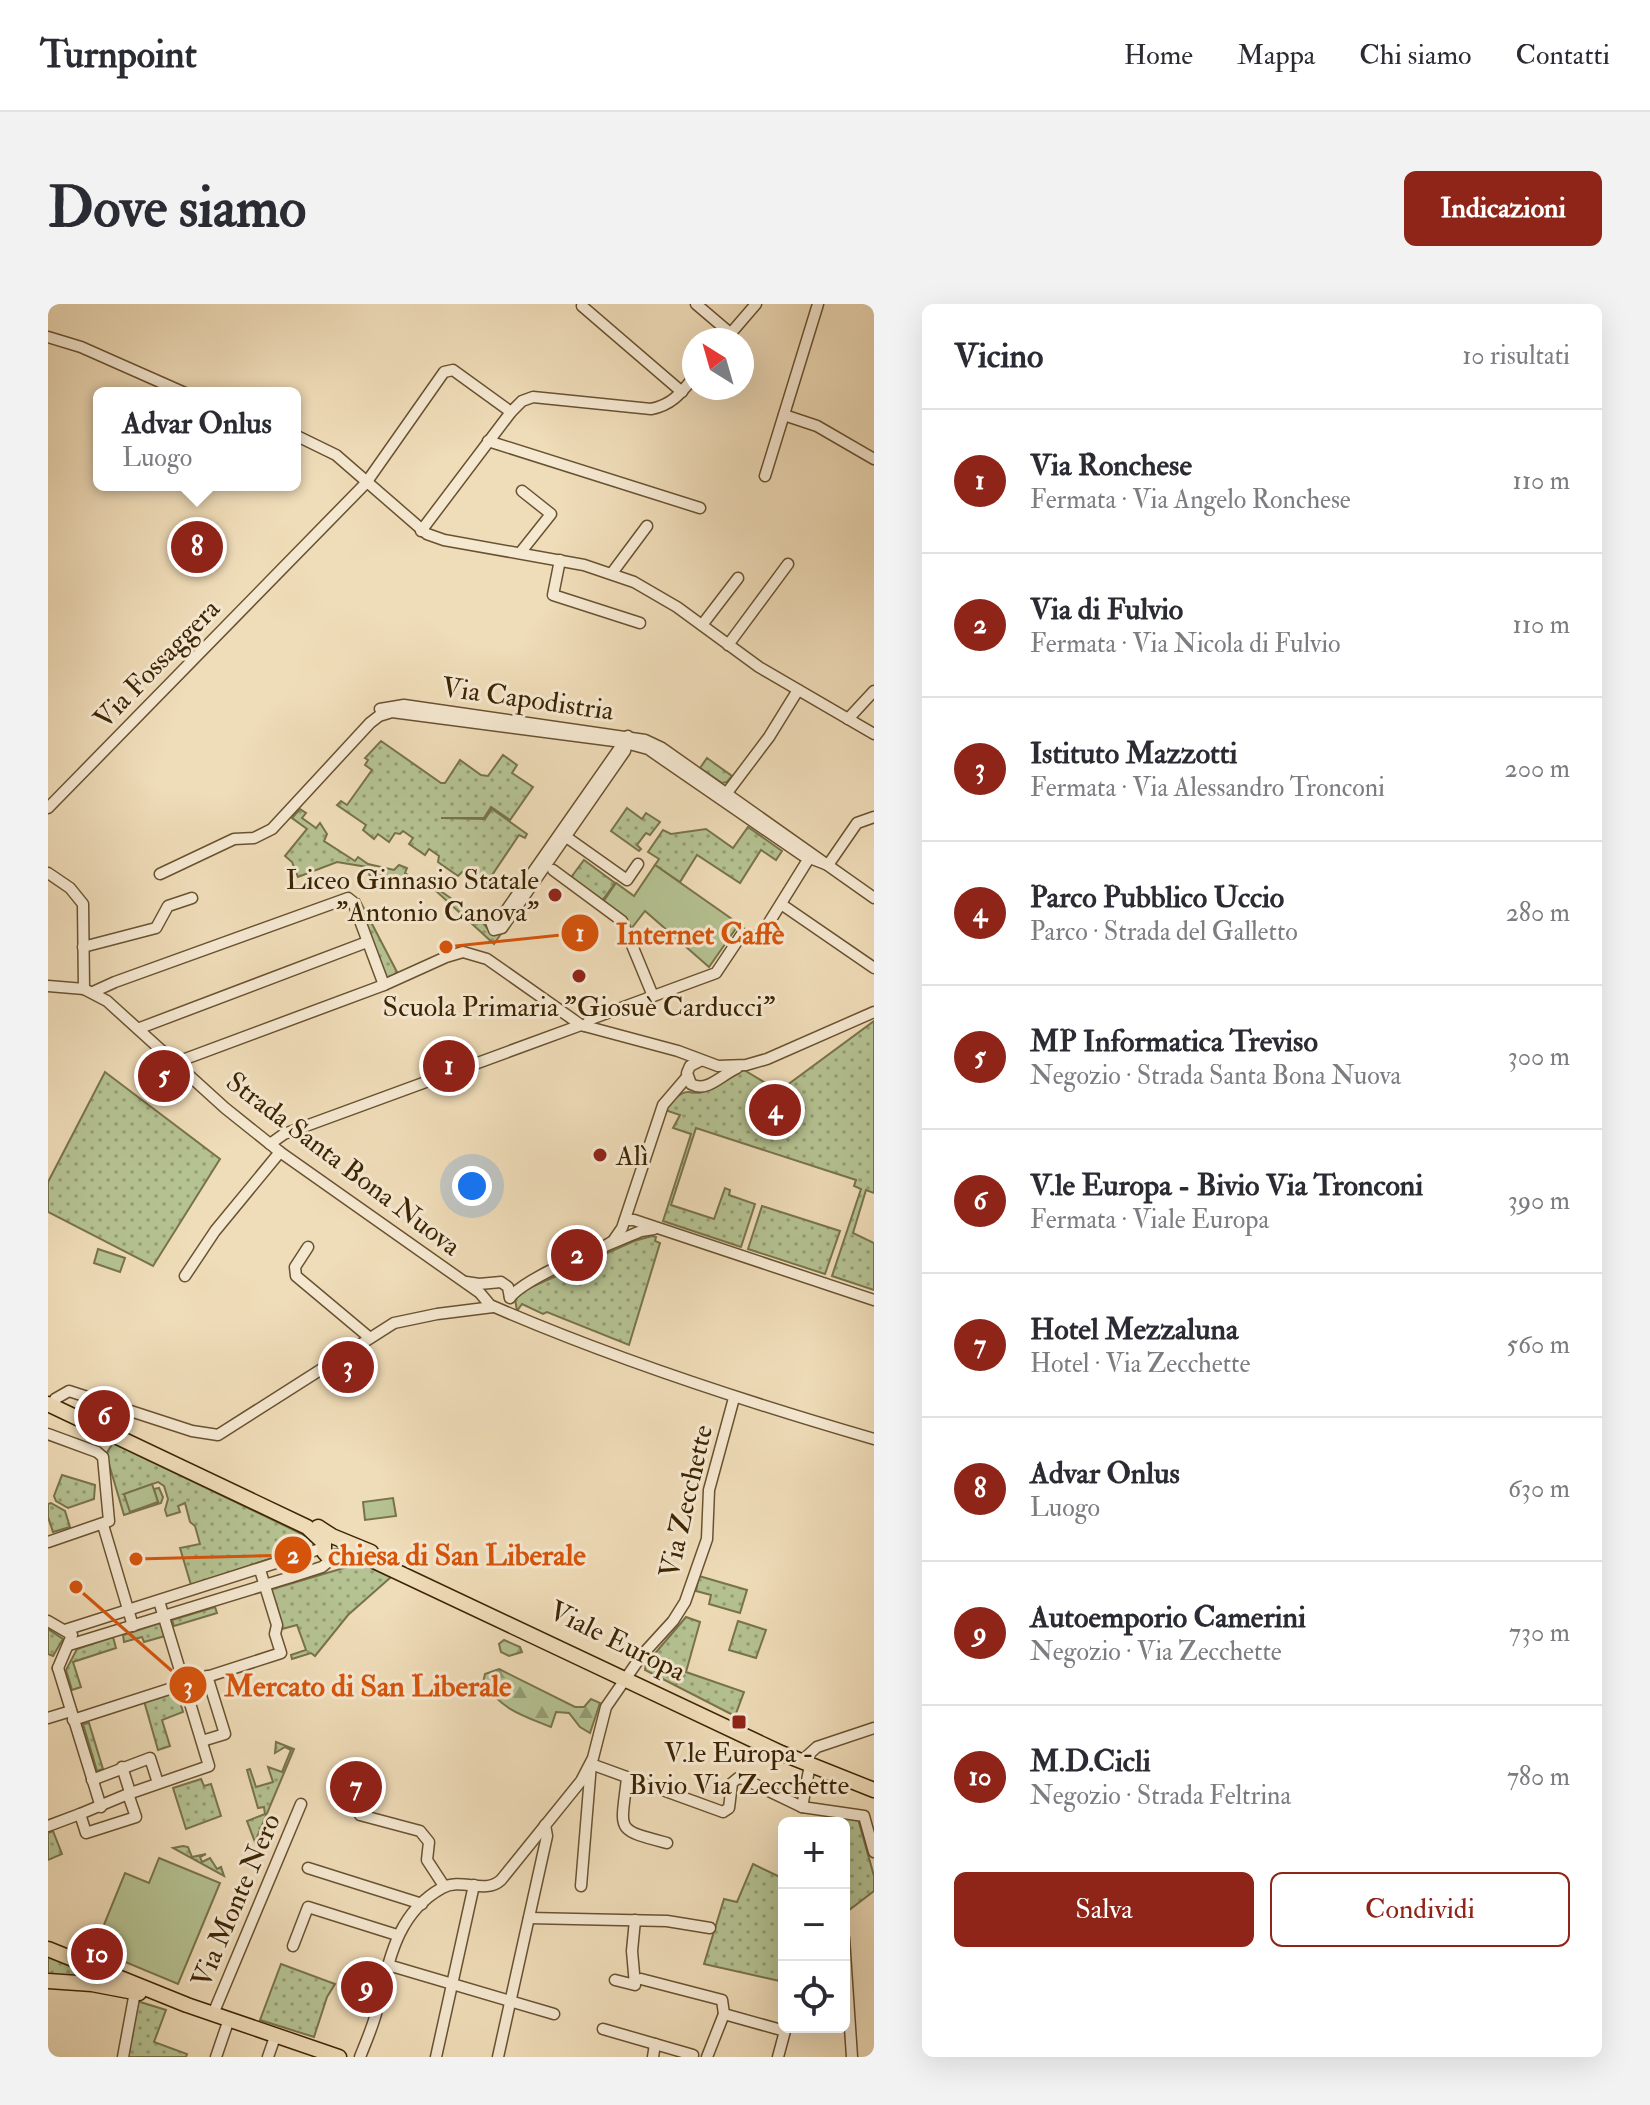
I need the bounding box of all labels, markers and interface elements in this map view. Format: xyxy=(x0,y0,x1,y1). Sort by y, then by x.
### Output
text: Turnpoint xyxy=(40,31,197,79)
text: Home xyxy=(1124,38,1193,73)
text: Mappa xyxy=(1237,38,1315,73)
text: Chi siamo xyxy=(1359,38,1472,73)
text: Contatti xyxy=(1516,38,1610,73)
button: Indicazioni xyxy=(1404,171,1602,246)
text: Dove siamo xyxy=(48,173,306,244)
north arrow xyxy=(682,328,754,400)
text: Vicino xyxy=(954,335,1043,378)
text: 10 risultati xyxy=(1462,340,1570,372)
popup xyxy=(93,387,301,491)
text: Advar Onlus xyxy=(122,405,272,442)
text: Luogo xyxy=(122,442,192,474)
text: Via Ronchese xyxy=(1030,447,1192,484)
text: 1 xyxy=(975,465,985,497)
text: 110 m xyxy=(1513,465,1570,497)
text: Fermata · Via Angelo Ronchese xyxy=(1030,484,1351,516)
pin: 8 xyxy=(171,517,223,577)
text: Via di Fulvio xyxy=(1030,591,1183,628)
street label: Via Fossaggera xyxy=(87,592,228,736)
text: 2 xyxy=(973,609,987,641)
text: 110 m xyxy=(1513,609,1570,641)
text: Fermata · Via Nicola di Fulvio xyxy=(1030,628,1341,660)
street label: Via Capodistria xyxy=(440,670,617,729)
text: Istituto Mazzotti xyxy=(1030,735,1238,772)
text: 3 xyxy=(975,753,985,785)
text: 200 m xyxy=(1505,753,1570,785)
text: Fermata · Via Alessandro Tronconi xyxy=(1030,772,1385,804)
place label: Liceo Ginnasio Statale "Antonio Canova" xyxy=(286,863,539,930)
text: Parco Pubblico Uccio xyxy=(1030,879,1284,916)
marker: Liceo Ginnasio Statale "Antonio Canova" xyxy=(546,886,564,904)
text: 4 xyxy=(973,897,987,929)
text: 280 m xyxy=(1506,897,1570,929)
callout: Internet Caffè xyxy=(560,906,801,960)
text: Internet Caffè xyxy=(616,916,785,953)
text: Parco · Strada del Galletto xyxy=(1030,916,1298,948)
text: 1 xyxy=(576,918,584,949)
marker: Scuola Primaria "Giosuè Carducci" xyxy=(570,967,588,985)
place label: Scuola Primaria "Giosuè Carducci" xyxy=(383,990,775,1025)
text: MP Informatica Treviso xyxy=(1030,1023,1318,1060)
pin: 1 xyxy=(423,1036,475,1096)
text: 5 xyxy=(974,1041,986,1073)
text: 300 m xyxy=(1508,1041,1570,1073)
pin: 5 xyxy=(138,1046,190,1106)
text: Negozio · Strada Santa Bona Nuova xyxy=(1030,1060,1401,1092)
street label: Strada Santa Bona Nuova xyxy=(219,1065,468,1264)
pin: 4 xyxy=(749,1080,801,1140)
place label: Alì xyxy=(615,1139,648,1174)
marker: Alì xyxy=(591,1146,609,1164)
your location xyxy=(452,1166,492,1206)
text: V.le Europa - Bivio Via Tronconi xyxy=(1030,1167,1423,1204)
text: 6 xyxy=(973,1185,987,1217)
text: 390 m xyxy=(1508,1185,1570,1217)
text: Fermata · Viale Europa xyxy=(1030,1204,1269,1236)
pin: 2 xyxy=(551,1225,603,1285)
text: Hotel Mezzaluna xyxy=(1030,1311,1238,1348)
text: 7 xyxy=(974,1329,986,1361)
text: 560 m xyxy=(1507,1329,1570,1361)
pin: 3 xyxy=(322,1337,374,1397)
text: Hotel · Via Zecchette xyxy=(1030,1348,1250,1380)
pin: 6 xyxy=(78,1386,130,1446)
street label: Via Zecchette xyxy=(652,1421,721,1581)
text: Advar Onlus xyxy=(1030,1455,1180,1492)
text: 8 xyxy=(974,1473,986,1505)
text: 630 m xyxy=(1508,1473,1570,1505)
text: Luogo xyxy=(1030,1492,1100,1524)
callout: chiesa di San Liberale xyxy=(273,1528,602,1582)
text: chiesa di San Liberale xyxy=(328,1537,586,1574)
text: 2 xyxy=(287,1540,299,1571)
street label: Viale Europa xyxy=(543,1593,692,1690)
text: Autoemporio Camerini xyxy=(1030,1599,1306,1636)
text: 9 xyxy=(973,1617,987,1649)
text: 730 m xyxy=(1509,1617,1570,1649)
text: Negozio · Via Zecchette xyxy=(1030,1636,1282,1668)
callout: Mercato di San Liberale xyxy=(168,1658,527,1712)
text: Mercato di San Liberale xyxy=(223,1668,512,1705)
text: 3 xyxy=(183,1671,193,1702)
marker: V.le Europa - Bivio Via Zecchette xyxy=(730,1713,748,1731)
place label: V.le Europa - Bivio Via Zecchette xyxy=(629,1736,849,1803)
text: M.D.Cicli xyxy=(1030,1743,1151,1780)
pin: 7 xyxy=(330,1757,382,1817)
text: 10 xyxy=(969,1761,991,1793)
text: 780 m xyxy=(1507,1761,1570,1793)
text: Negozio · Strada Feltrina xyxy=(1030,1780,1291,1812)
street label: Via Monte Nero xyxy=(184,1808,289,1993)
map controls xyxy=(778,1817,850,2033)
button: + xyxy=(778,1817,850,1889)
button: Salva xyxy=(954,1872,1254,1947)
button: Condividi xyxy=(1270,1872,1570,1947)
button: − xyxy=(778,1889,850,1961)
pin: 10 xyxy=(71,1924,123,1984)
pin: 9 xyxy=(341,1957,393,2017)
button: locate xyxy=(778,1961,850,2033)

